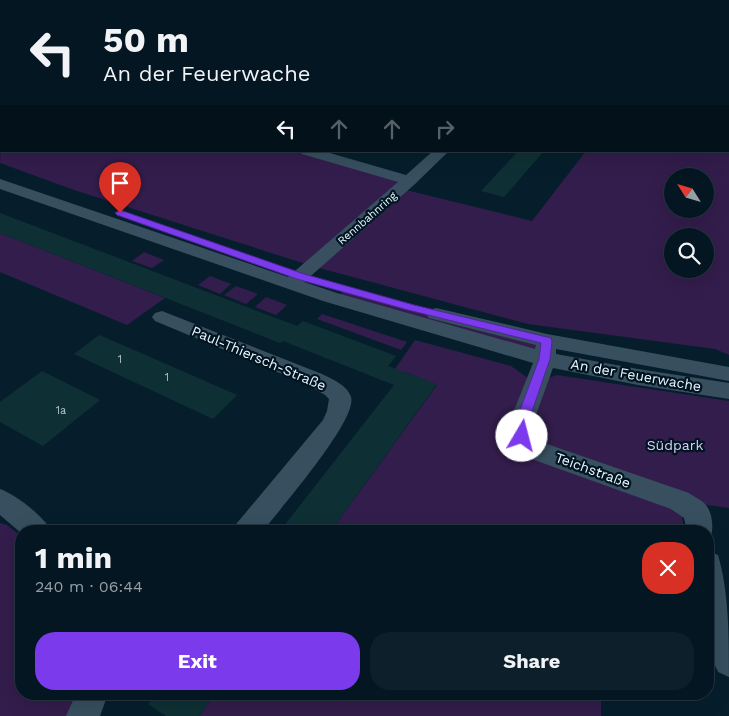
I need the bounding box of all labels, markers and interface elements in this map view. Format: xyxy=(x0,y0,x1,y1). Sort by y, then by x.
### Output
text: 50 m xyxy=(103,19,189,61)
icon: left xyxy=(20,20,85,85)
text: An der Feuerwache xyxy=(103,61,310,86)
icon: left xyxy=(272,115,300,143)
icon: ahead xyxy=(325,115,353,143)
icon: ahead xyxy=(378,115,406,143)
icon: right xyxy=(431,115,459,143)
pin xyxy=(99,162,141,213)
north arrow xyxy=(664,168,714,218)
map controls xyxy=(664,168,714,278)
icon: arrive xyxy=(106,169,134,197)
street label: Rennbahnring xyxy=(335,189,400,248)
button: search xyxy=(664,228,714,278)
street label: Paul-Thiersch-Straße xyxy=(189,322,329,394)
house number: 1 xyxy=(118,353,122,366)
street label: An der Feuerwache xyxy=(570,356,702,394)
house number: 1 xyxy=(165,371,169,384)
house number: 1a xyxy=(56,404,66,417)
position arrow xyxy=(495,409,547,461)
park label: Südpark xyxy=(647,437,703,453)
street label: Teichstraße xyxy=(553,449,633,491)
text: 1 min xyxy=(35,540,112,575)
button: close xyxy=(642,542,694,594)
text: 240 m · 06:44 xyxy=(35,577,143,596)
button: Exit xyxy=(35,632,360,690)
button: Share xyxy=(370,632,694,690)

